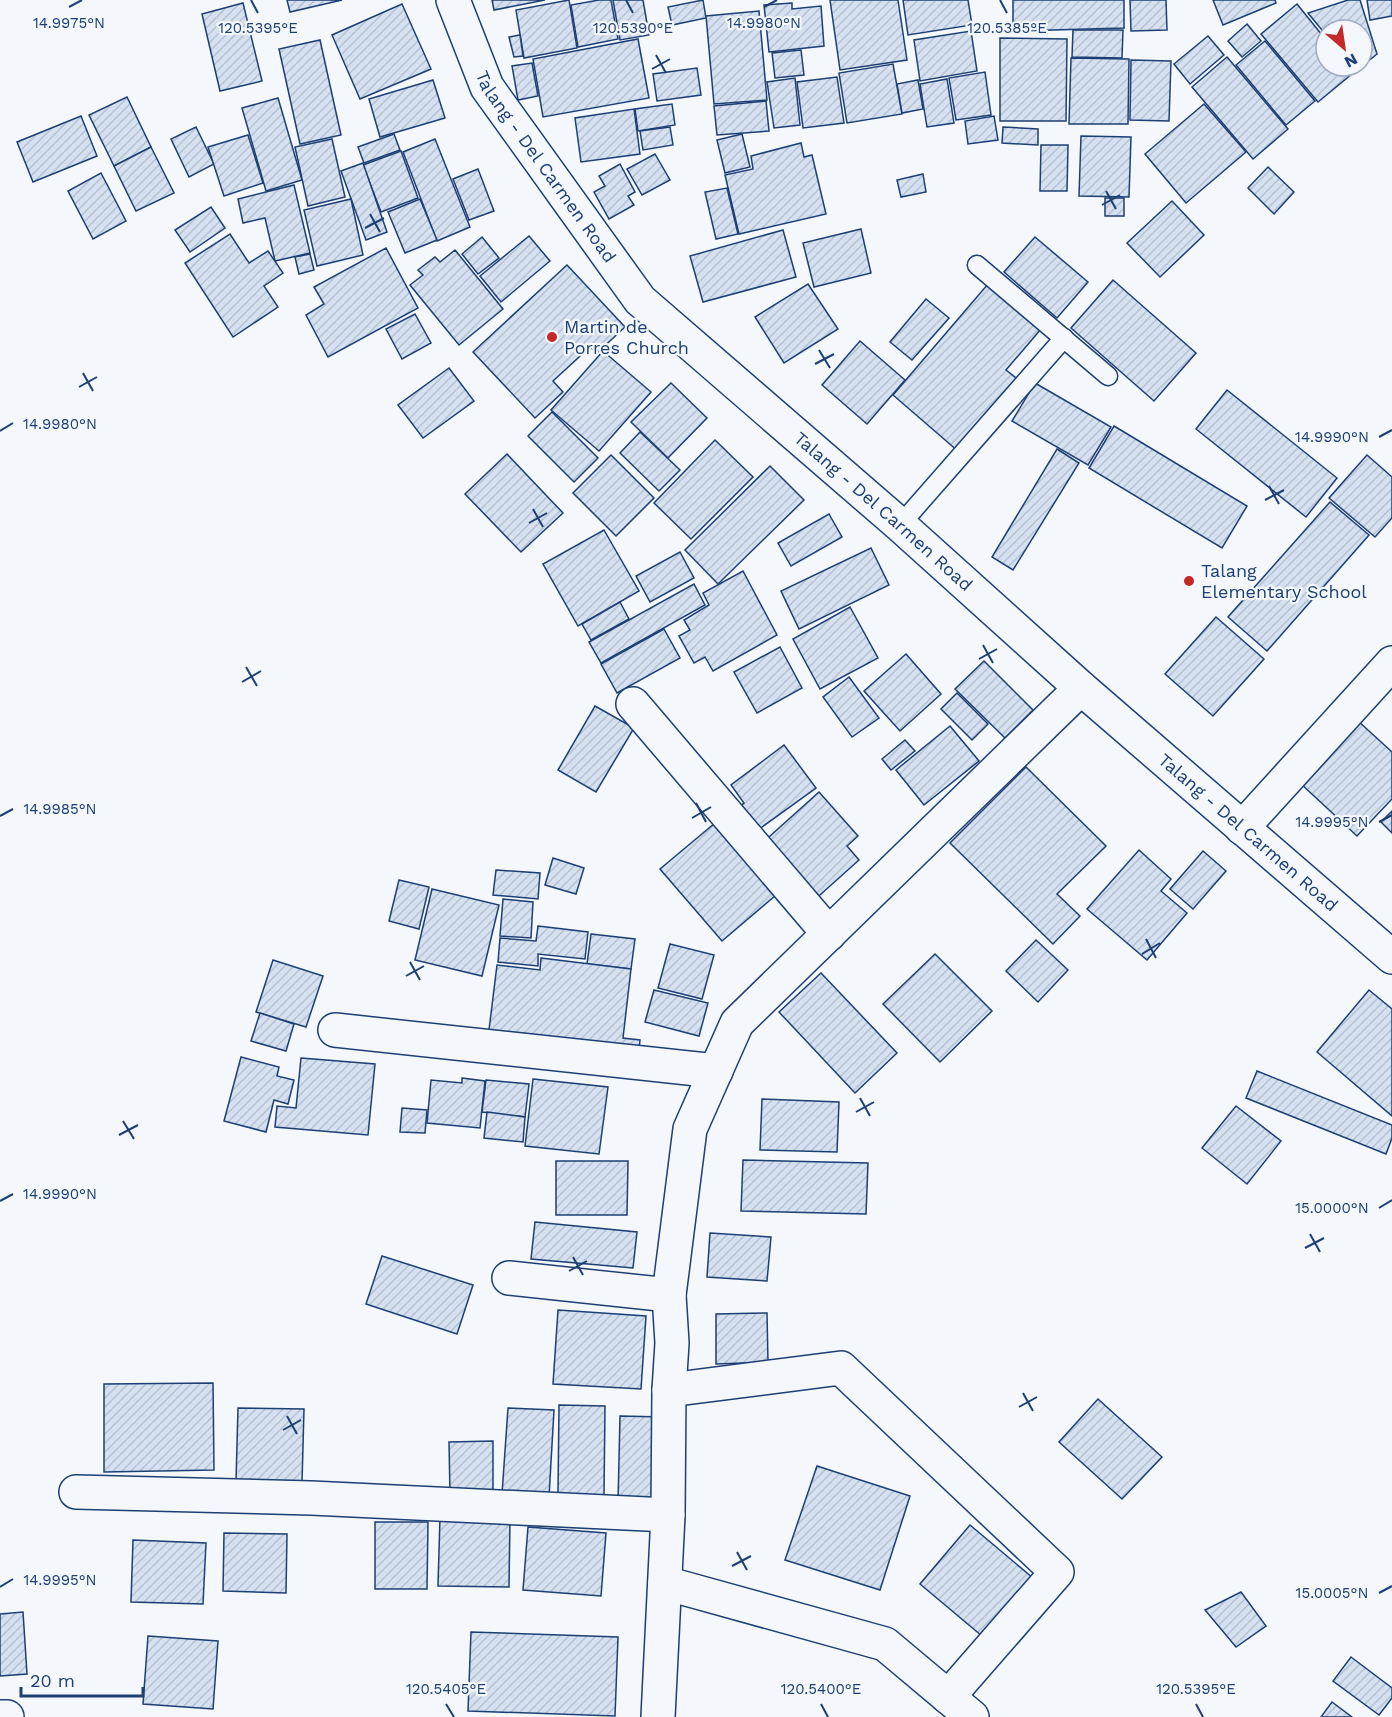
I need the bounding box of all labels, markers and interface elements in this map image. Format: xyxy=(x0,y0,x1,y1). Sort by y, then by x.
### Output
text: 14.9975°N xyxy=(33,14,105,32)
text: 14.9980°N xyxy=(727,14,801,32)
north arrow xyxy=(1314,18,1374,78)
text: 120.5395°E xyxy=(218,19,298,37)
text: 120.5390°E xyxy=(593,19,673,37)
text: 120.5385°E xyxy=(967,19,1047,37)
text: N xyxy=(1341,49,1361,72)
street label: Talang - Del Carmen Road xyxy=(472,68,621,266)
place label: Martin de Porres Church xyxy=(564,316,689,358)
marker: Martin de Porres Church xyxy=(545,330,559,344)
text: 14.9980°N xyxy=(23,415,97,433)
street label: Talang - Del Carmen Road xyxy=(790,427,977,595)
text: 14.9990°N xyxy=(1295,428,1369,446)
place label: Talang Elementary School xyxy=(1201,560,1367,602)
marker: Talang Elementary School xyxy=(1182,574,1196,588)
street label: Talang - Del Carmen Road xyxy=(1154,749,1342,915)
text: 14.9985°N xyxy=(23,800,97,818)
text: 14.9995°N xyxy=(1295,813,1369,831)
text: 14.9990°N xyxy=(23,1185,97,1203)
text: 15.0000°N xyxy=(1295,1199,1369,1217)
text: 14.9995°N xyxy=(23,1571,97,1589)
text: 15.0005°N xyxy=(1296,1584,1368,1602)
scale bar xyxy=(21,1660,142,1698)
text: 20 m xyxy=(30,1670,75,1691)
text: 120.5405°E xyxy=(406,1680,486,1698)
text: 120.5400°E xyxy=(781,1680,861,1698)
text: 120.5395°E xyxy=(1156,1680,1236,1698)

